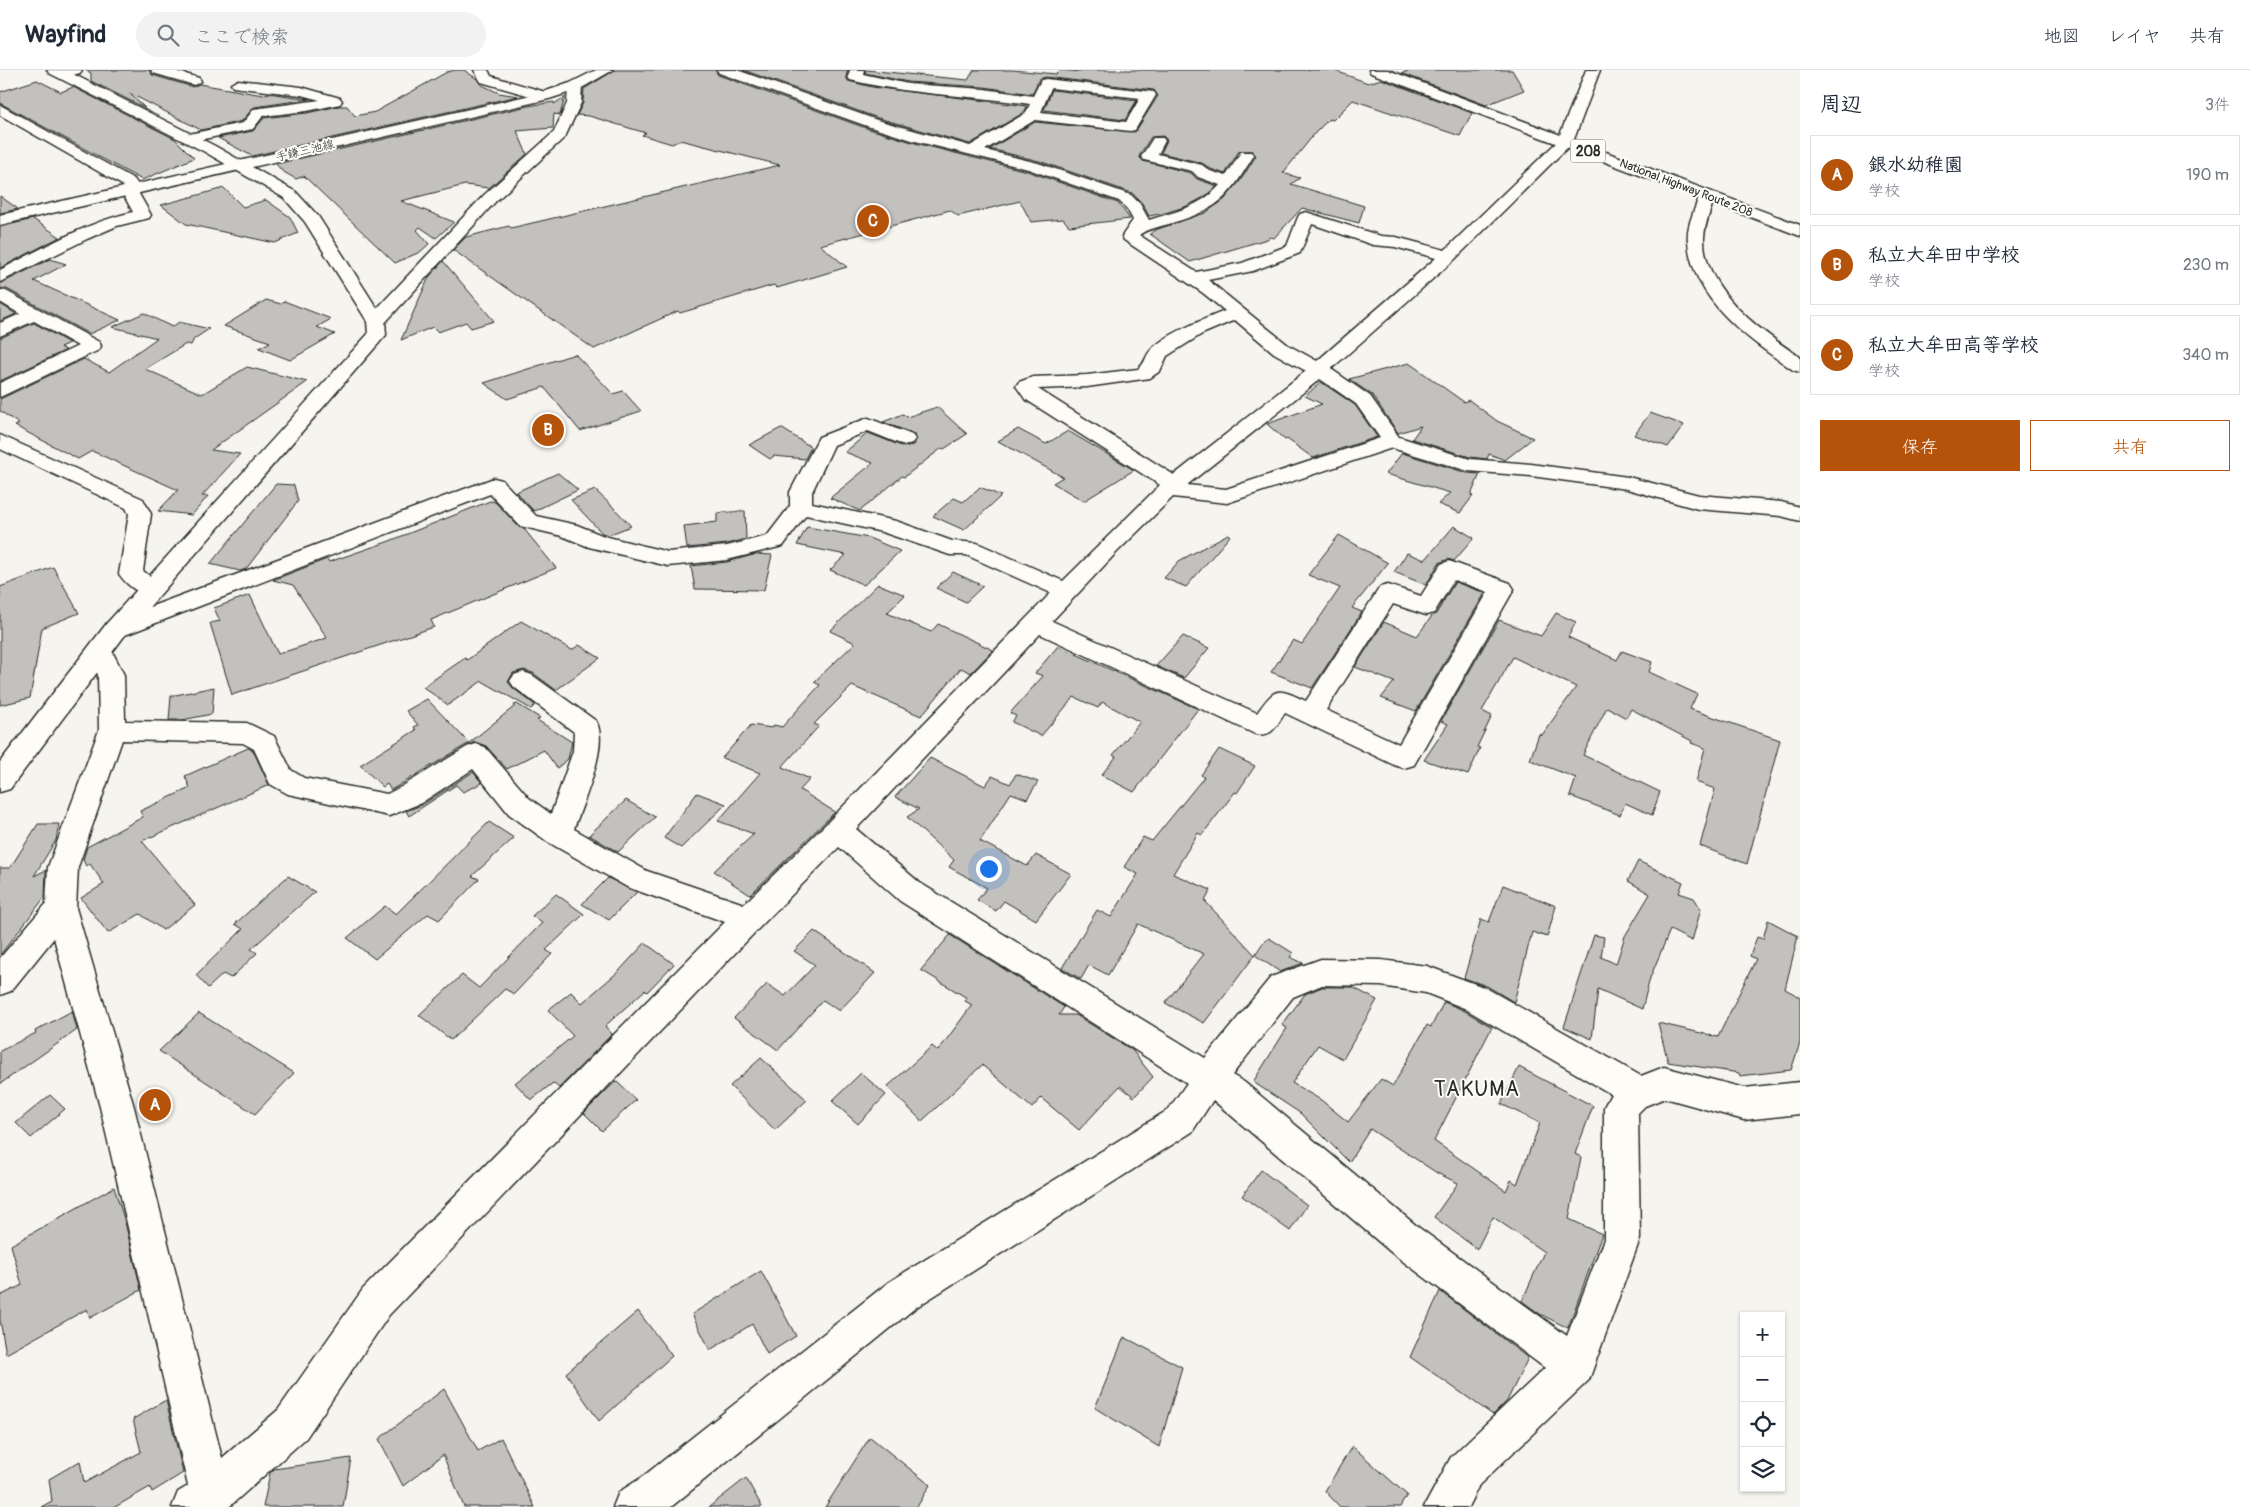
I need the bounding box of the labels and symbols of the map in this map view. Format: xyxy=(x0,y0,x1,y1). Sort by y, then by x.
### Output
street label: 手鎌三池線 xyxy=(274,137,336,165)
road number: 208 xyxy=(1570,140,1606,162)
street label: National Highway Route 208 xyxy=(1617,156,1755,220)
pin: C xyxy=(857,202,889,240)
pin: B xyxy=(532,411,564,449)
your location xyxy=(976,856,1002,882)
district label: TAKUMA xyxy=(1434,1076,1520,1103)
pin: A xyxy=(139,1086,171,1124)

